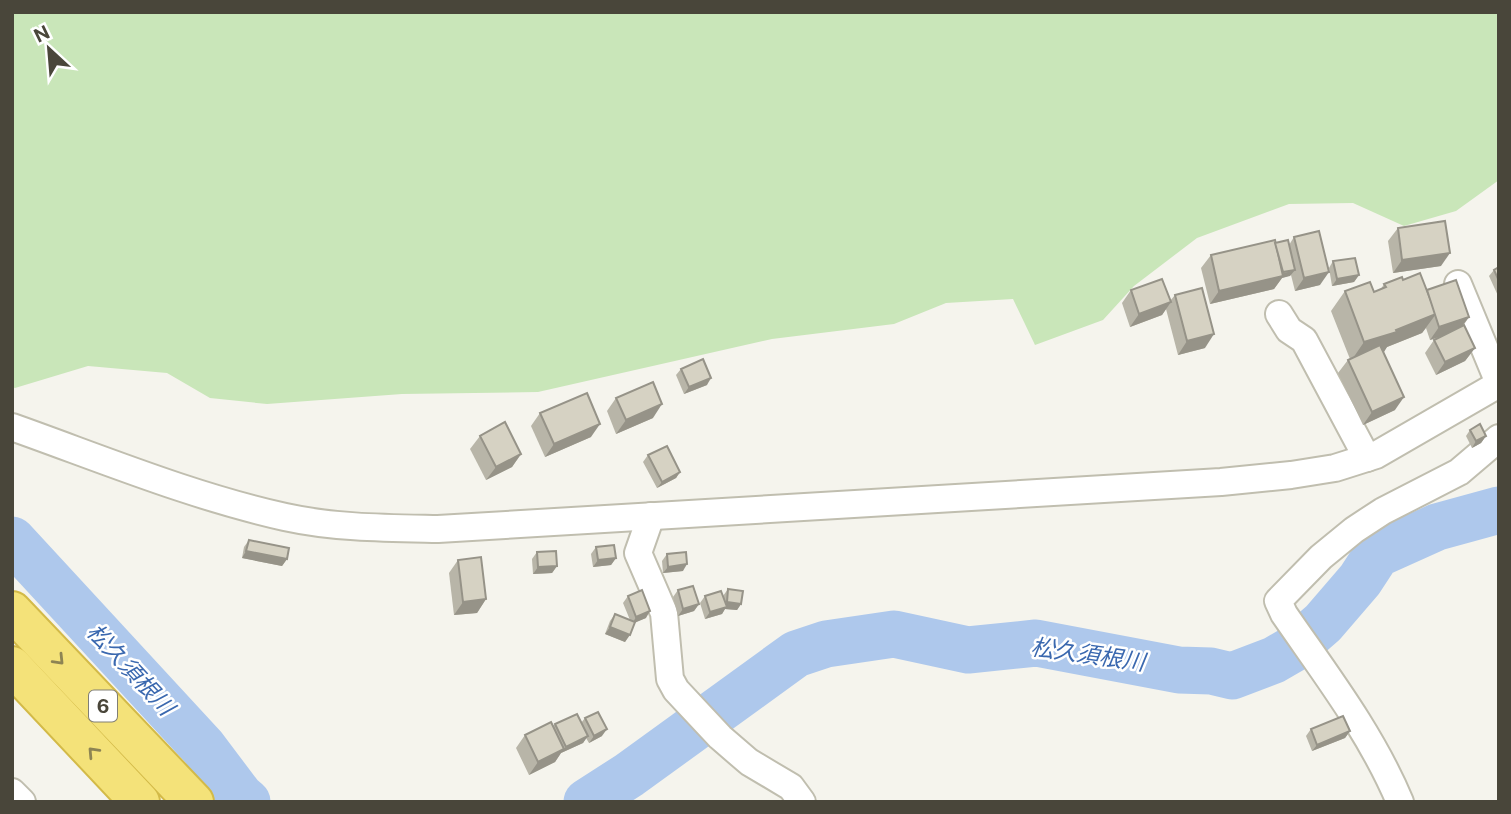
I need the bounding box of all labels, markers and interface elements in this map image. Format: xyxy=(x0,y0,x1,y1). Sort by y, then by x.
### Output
north arrow xyxy=(14,14,84,84)
text: N xyxy=(30,21,53,47)
water label: 松久須根川 xyxy=(82,618,182,722)
water label: 松久須根川 xyxy=(1029,633,1150,676)
one-way arrow xyxy=(51,652,64,665)
road number: 6 xyxy=(89,691,117,722)
one-way arrow xyxy=(89,747,102,760)

